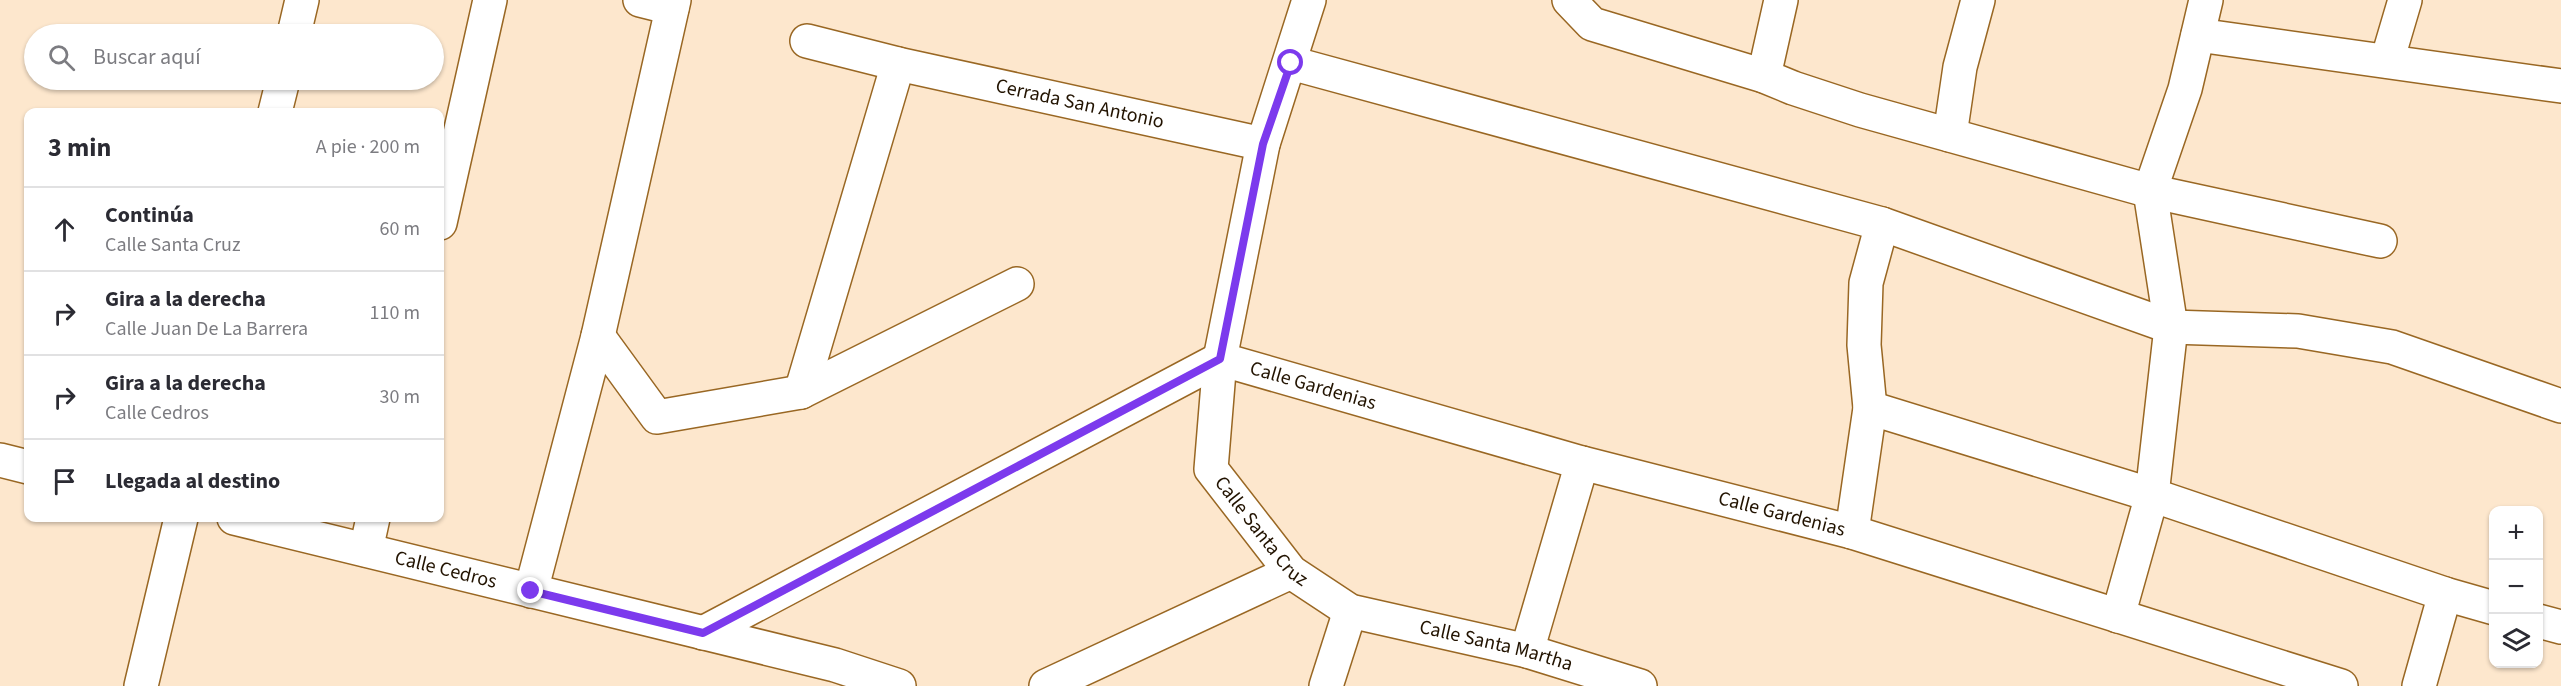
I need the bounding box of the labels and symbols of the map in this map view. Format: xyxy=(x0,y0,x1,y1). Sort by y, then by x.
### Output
route start xyxy=(1277,49,1303,75)
street label: Cerrada San Antonio xyxy=(993,72,1167,136)
street label: Calle Gardenias xyxy=(1247,354,1380,417)
street label: Calle Santa Cruz xyxy=(1208,470,1313,593)
street label: Calle Gardenias xyxy=(1715,484,1848,544)
street label: Calle Cedros xyxy=(392,544,500,596)
route end xyxy=(517,577,543,603)
street label: Calle Santa Martha xyxy=(1417,613,1576,678)

